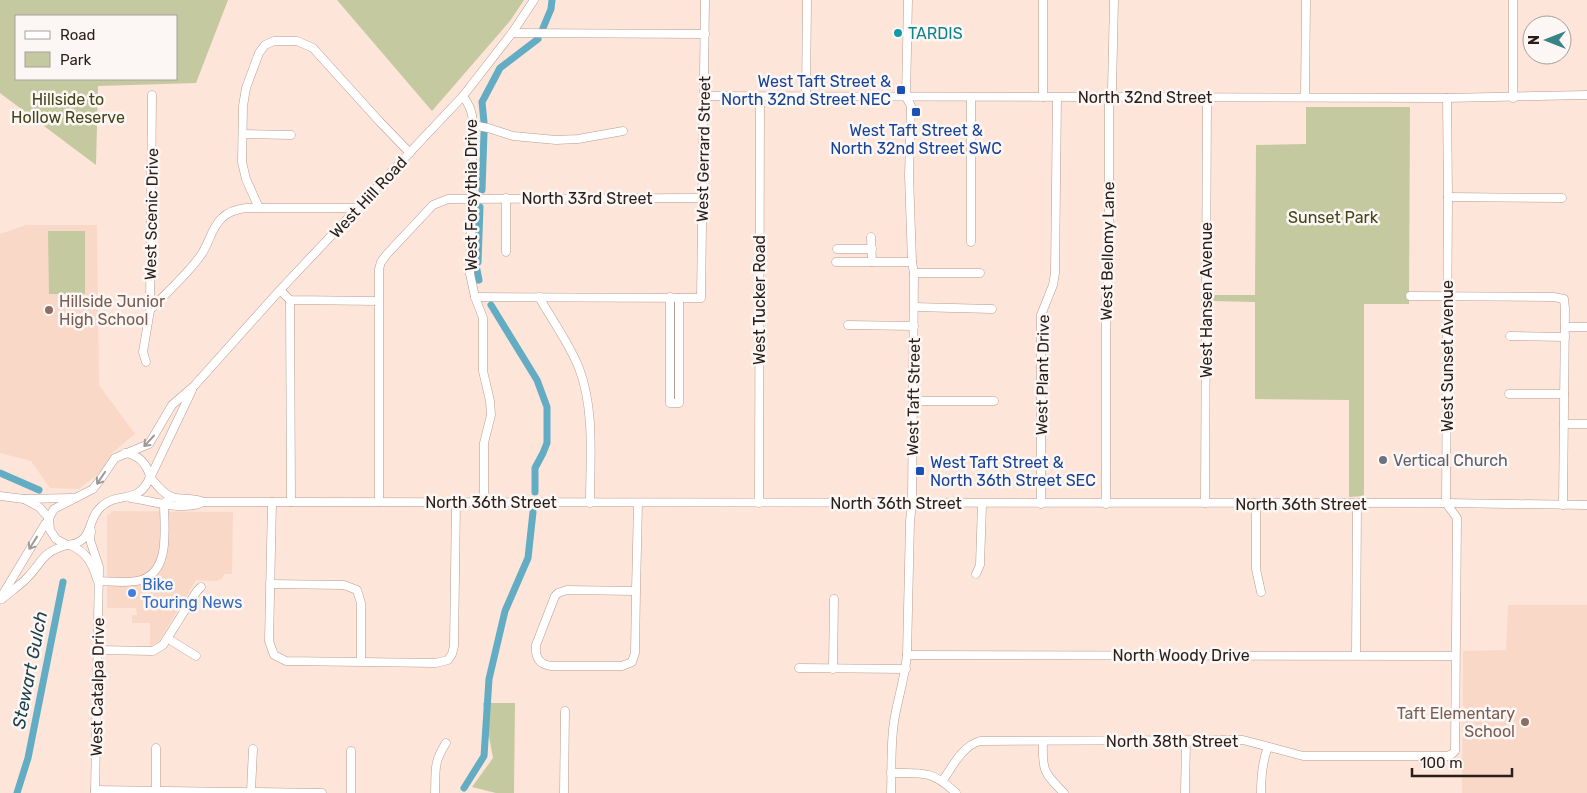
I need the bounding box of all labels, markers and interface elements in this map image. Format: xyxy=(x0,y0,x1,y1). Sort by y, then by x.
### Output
legend xyxy=(15,15,178,80)
north arrow xyxy=(1522,15,1572,65)
place label: TARDIS xyxy=(908,24,963,43)
text: Road xyxy=(60,26,96,44)
marker: TARDIS xyxy=(892,27,904,39)
text: N xyxy=(1526,35,1543,45)
text: Park xyxy=(60,51,91,69)
place label: West Taft Street & North 32nd Street NEC xyxy=(721,72,891,109)
street label: West Gerrard Street xyxy=(693,76,714,222)
marker: West Taft Street & North 32nd Street NEC xyxy=(895,84,907,96)
street label: North 32nd Street xyxy=(1078,88,1212,107)
park label: Hillside to Hollow Reserve xyxy=(11,90,125,127)
marker: West Taft Street & North 32nd Street SWC xyxy=(910,106,922,118)
street label: West Forsythia Drive xyxy=(462,119,481,271)
place label: West Taft Street & North 32nd Street SWC xyxy=(830,121,1002,158)
street label: West Scenic Drive xyxy=(141,148,162,280)
street label: West Hill Road xyxy=(326,153,411,242)
street label: West Bellomy Lane xyxy=(1097,181,1118,321)
street label: North 33rd Street xyxy=(521,189,653,208)
park label: Sunset Park xyxy=(1288,208,1379,227)
street label: West Hansen Avenue xyxy=(1197,222,1216,378)
street label: West Tucker Road xyxy=(750,235,769,365)
street label: West Sunset Avenue xyxy=(1438,280,1457,432)
place label: Hillside Junior High School xyxy=(59,292,165,329)
marker: Hillside Junior High School xyxy=(43,304,55,316)
street label: West Plant Drive xyxy=(1032,314,1053,436)
street label: West Taft Street xyxy=(903,338,924,456)
one-way arrow xyxy=(144,434,155,447)
place label: Vertical Church xyxy=(1393,451,1508,470)
place label: West Taft Street & North 36th Street SEC xyxy=(930,453,1096,490)
marker: Vertical Church xyxy=(1377,454,1389,466)
marker: West Taft Street & North 36th Street SEC xyxy=(914,465,926,477)
one-way arrow xyxy=(96,470,106,484)
street label: North 36th Street xyxy=(425,493,557,512)
street label: North 36th Street xyxy=(830,494,962,513)
street label: North 36th Street xyxy=(1235,495,1367,514)
one-way arrow xyxy=(27,536,37,550)
place label: Bike Touring News xyxy=(142,575,242,612)
marker: Bike Touring News xyxy=(126,587,138,599)
water label: Stewart Gulch xyxy=(8,609,52,731)
street label: West Catalpa Drive xyxy=(87,617,108,757)
street label: North Woody Drive xyxy=(1112,646,1250,665)
place label: Taft Elementary School xyxy=(1397,704,1515,741)
marker: Taft Elementary School xyxy=(1519,716,1531,728)
street label: North 38th Street xyxy=(1106,732,1238,751)
scale bar xyxy=(1412,746,1512,778)
text: 100 m xyxy=(1420,754,1462,772)

